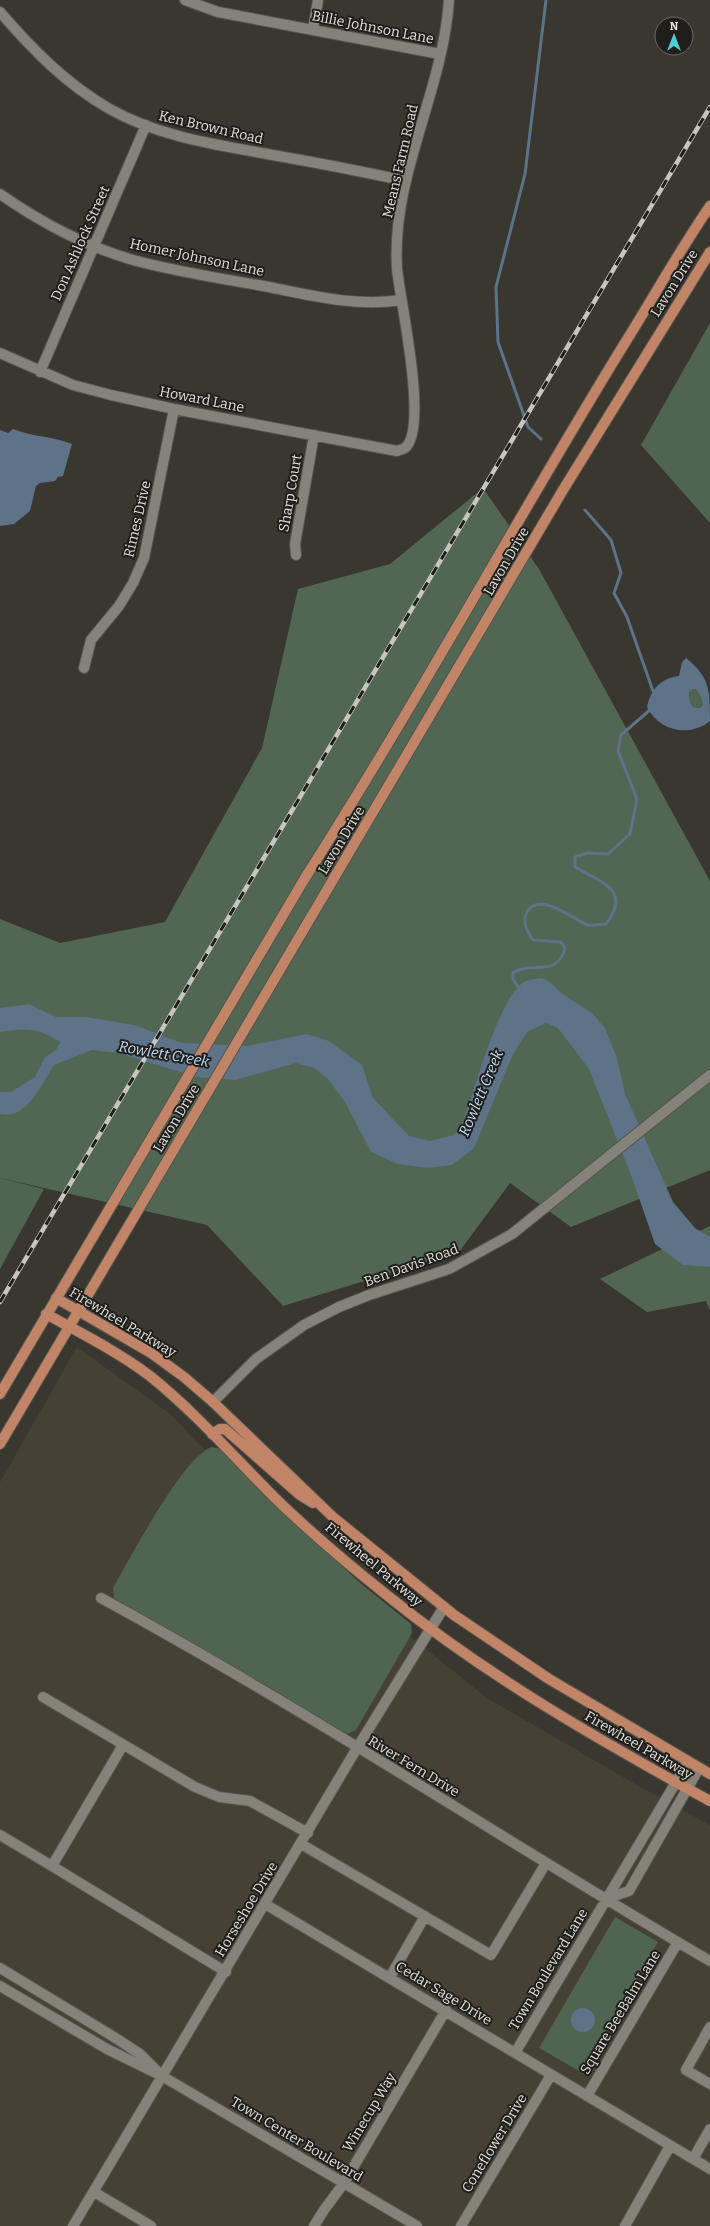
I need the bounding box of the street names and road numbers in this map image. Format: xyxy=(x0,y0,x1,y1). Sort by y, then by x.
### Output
street label: Billie Johnson Lane xyxy=(311,7,435,48)
street label: Means Farm Road xyxy=(379,103,422,220)
street label: Ken Brown Road xyxy=(157,107,265,148)
street label: Don Ashlock Street xyxy=(47,183,113,303)
street label: Homer Johnson Lane xyxy=(128,235,266,280)
street label: Lavon Drive xyxy=(647,246,702,320)
street label: Howard Lane xyxy=(158,383,246,416)
street label: Sharp Court xyxy=(275,453,306,533)
street label: Rimes Drive xyxy=(120,479,155,559)
street label: Lavon Drive xyxy=(480,524,533,598)
street label: Lavon Drive xyxy=(315,803,368,877)
street label: Lavon Drive xyxy=(150,1081,203,1155)
street label: Ben Davis Road xyxy=(362,1241,461,1290)
street label: Firewheel Parkway xyxy=(66,1284,180,1361)
street label: Firewheel Parkway xyxy=(322,1519,426,1610)
street label: Firewheel Parkway xyxy=(582,1708,696,1784)
street label: River Fern Drive xyxy=(365,1732,463,1800)
street label: Horseshoe Drive xyxy=(211,1859,281,1960)
street label: Town Boulevard Lane xyxy=(505,1906,591,2033)
street label: Square BeeBalm Lane xyxy=(577,1947,664,2077)
street label: Cedar Sage Drive xyxy=(392,1958,495,2029)
street label: Winecup Way xyxy=(339,2069,400,2155)
street label: Coneflower Drive xyxy=(458,2091,531,2196)
street label: Town Center Boulevard xyxy=(228,2093,366,2186)

